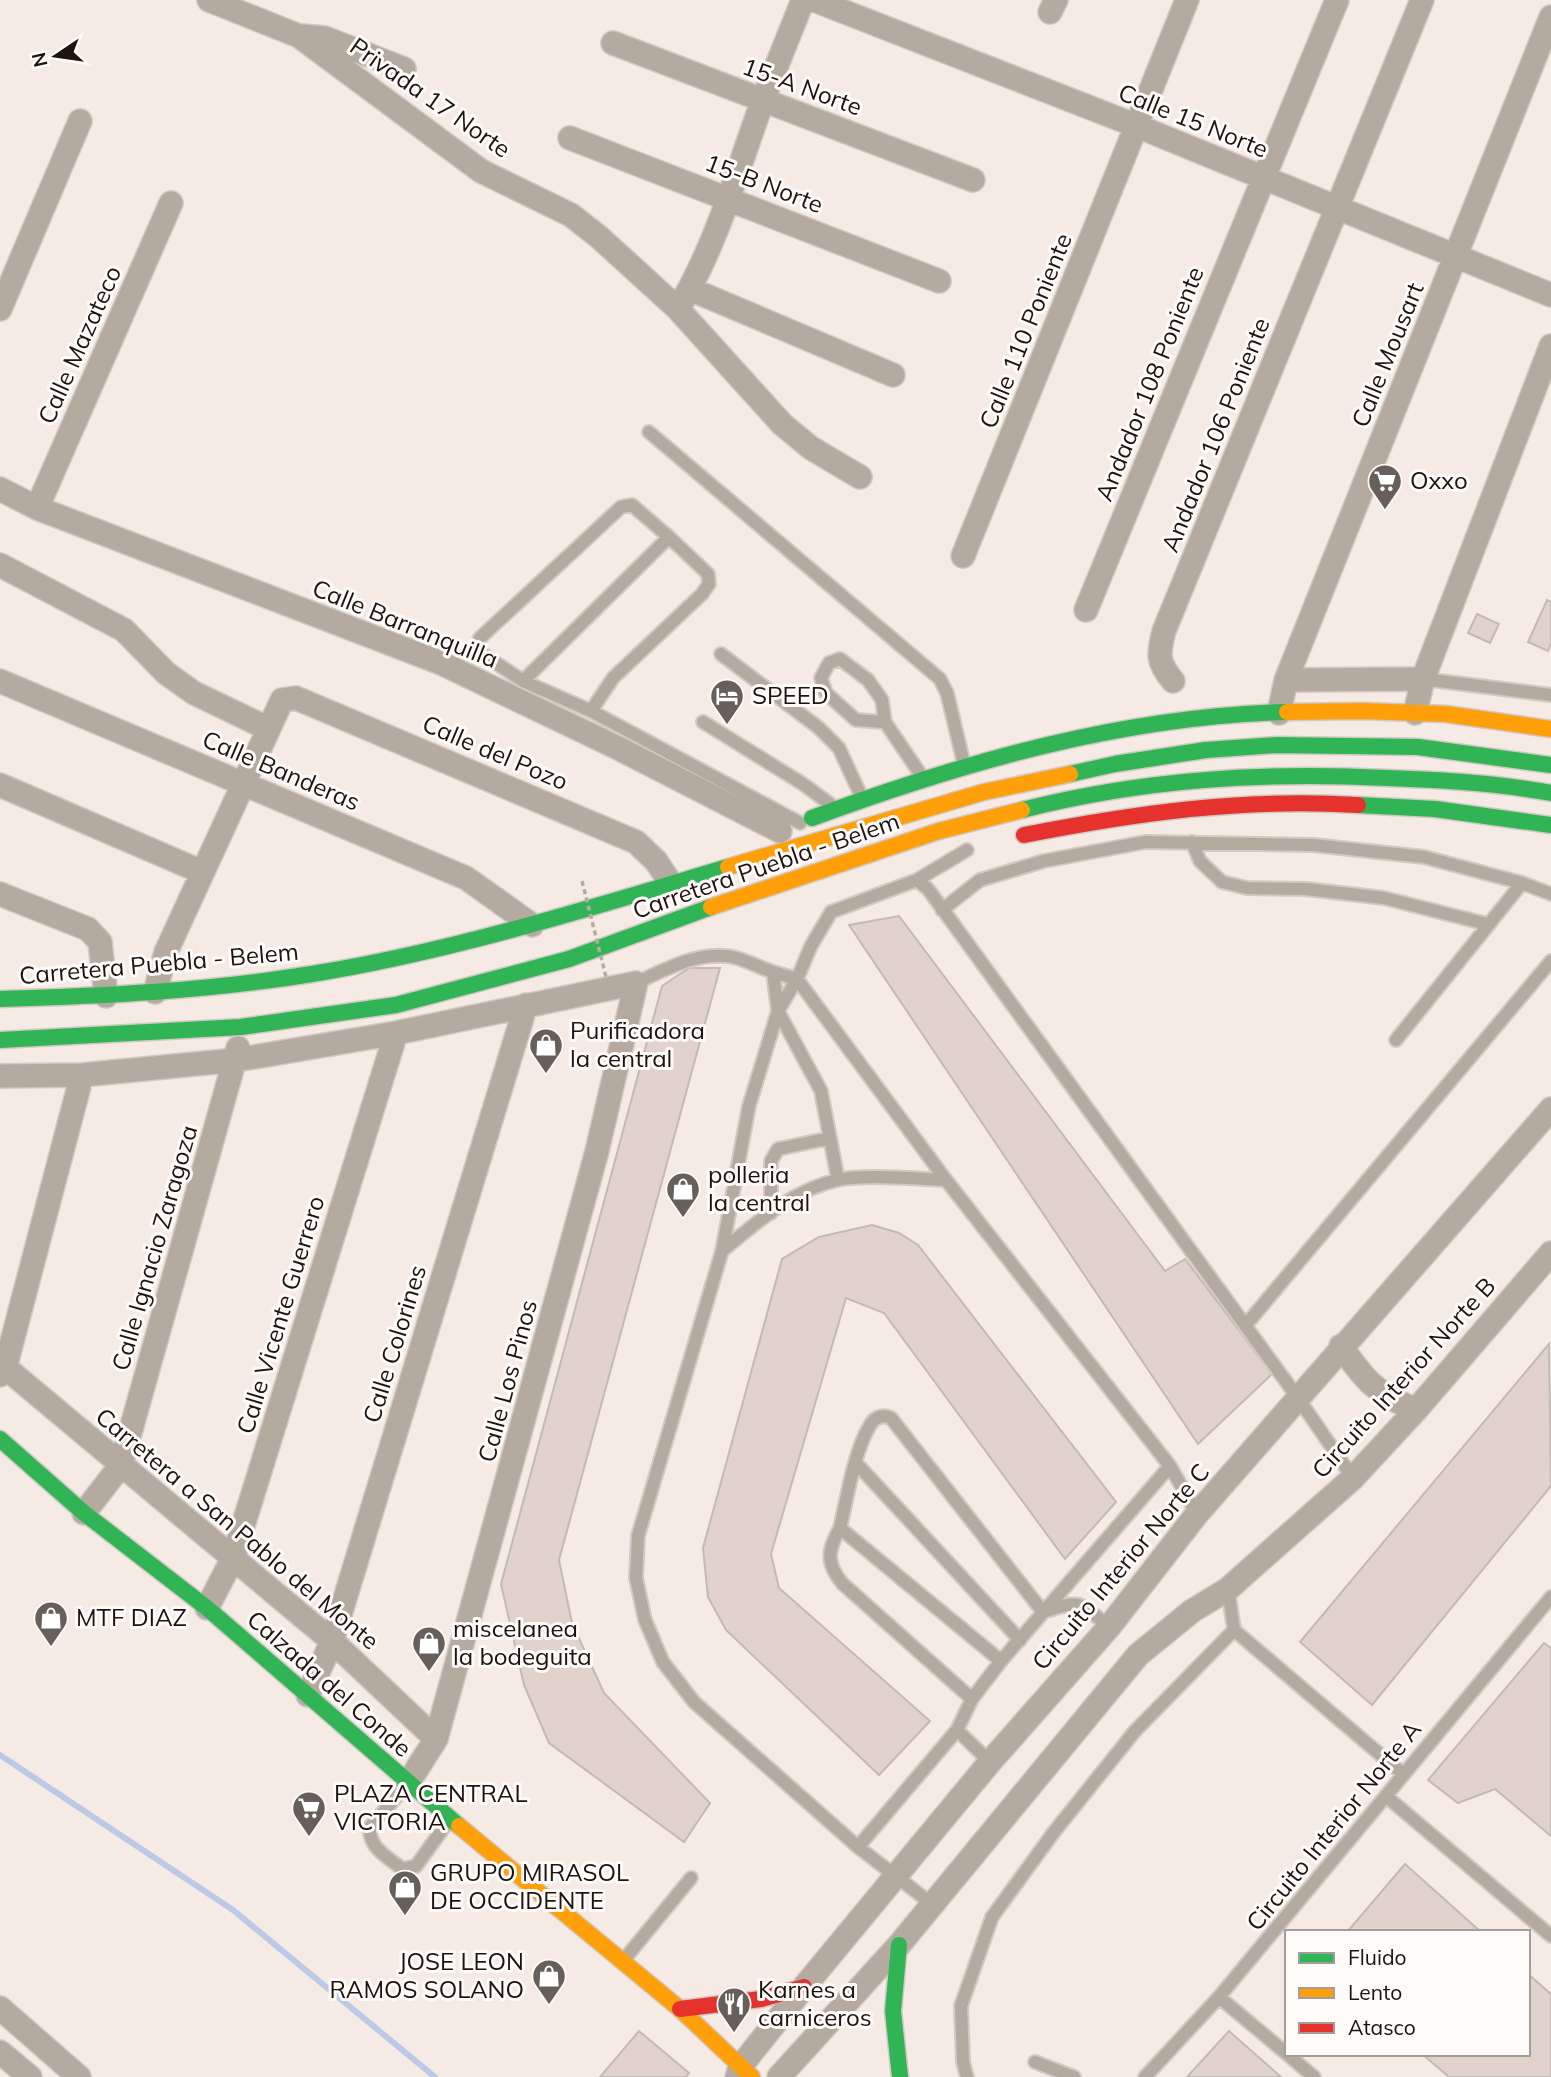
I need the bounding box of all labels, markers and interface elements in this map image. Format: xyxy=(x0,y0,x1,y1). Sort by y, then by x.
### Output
north arrow xyxy=(21,21,91,91)
street label: Privada 17 Norte xyxy=(344,31,517,164)
text: N xyxy=(26,50,53,70)
street label: 15-A Norte xyxy=(739,51,866,122)
street label: Calle 15 Norte xyxy=(1114,76,1272,164)
street label: 15-B Norte xyxy=(701,147,828,219)
street label: Calle 110 Poniente xyxy=(972,229,1078,433)
street label: Calle Mazateco xyxy=(31,261,127,428)
street label: Andador 108 Poniente xyxy=(1088,262,1210,505)
street label: Calle Mousart xyxy=(1344,278,1430,431)
street label: Andador 106 Poniente xyxy=(1154,313,1276,556)
supermarket icon: Oxxo xyxy=(1366,462,1404,511)
place label: Oxxo xyxy=(1410,465,1468,495)
street label: Calle Barranquilla xyxy=(308,572,503,674)
hotel icon: SPEED xyxy=(708,677,746,726)
place label: SPEED xyxy=(752,680,829,710)
street label: Calle del Pozo xyxy=(418,708,573,796)
street label: Calle Banderas xyxy=(198,723,365,817)
street label: Carretera Puebla - Belem xyxy=(628,805,903,925)
street label: Carretera Puebla - Belem xyxy=(18,936,300,990)
place label: Purificadora la central xyxy=(570,1015,705,1073)
shop icon: Purificadora la central xyxy=(527,1026,565,1075)
street label: Calle Ignacio Zaragoza xyxy=(105,1121,203,1374)
place label: polleria la central xyxy=(708,1159,810,1217)
shop icon: polleria la central xyxy=(664,1170,702,1219)
street label: Calle Vicente Guerrero xyxy=(230,1192,331,1437)
street label: Calle Colorines xyxy=(356,1261,432,1426)
street label: Circuito Interior Norte B xyxy=(1305,1271,1501,1484)
street label: Calle Los Pinos xyxy=(471,1296,543,1465)
street label: Carretera a San Pablo del Monte xyxy=(90,1401,385,1656)
street label: Circuito Interior Norte C xyxy=(1025,1457,1215,1676)
shop icon: MTF DIAZ xyxy=(32,1599,70,1648)
place label: MTF DIAZ xyxy=(76,1602,187,1632)
street label: Calzada del Conde xyxy=(241,1604,418,1763)
place label: miscelanea la bodeguita xyxy=(453,1613,592,1671)
shop icon: miscelanea la bodeguita xyxy=(410,1624,448,1673)
street label: Circuito Interior Norte A xyxy=(1239,1714,1427,1936)
place label: PLAZA CENTRAL VICTORIA xyxy=(334,1778,528,1836)
supermarket icon: PLAZA CENTRAL VICTORIA xyxy=(290,1789,328,1838)
place label: GRUPO MIRASOL DE OCCIDENTE xyxy=(430,1857,629,1915)
shop icon: GRUPO MIRASOL DE OCCIDENTE xyxy=(386,1868,424,1917)
legend xyxy=(1285,1930,1530,2056)
text: Fluido xyxy=(1348,1944,1407,1970)
place label: JOSE LEON RAMOS SOLANO xyxy=(330,1946,524,2004)
shop icon: JOSE LEON RAMOS SOLANO xyxy=(530,1957,568,2006)
place label: Karnes a carniceros xyxy=(758,1974,872,2032)
text: Lento xyxy=(1348,1979,1402,2005)
restaurant icon: Karnes a carniceros xyxy=(715,1985,753,2034)
text: Atasco xyxy=(1348,2014,1416,2040)

